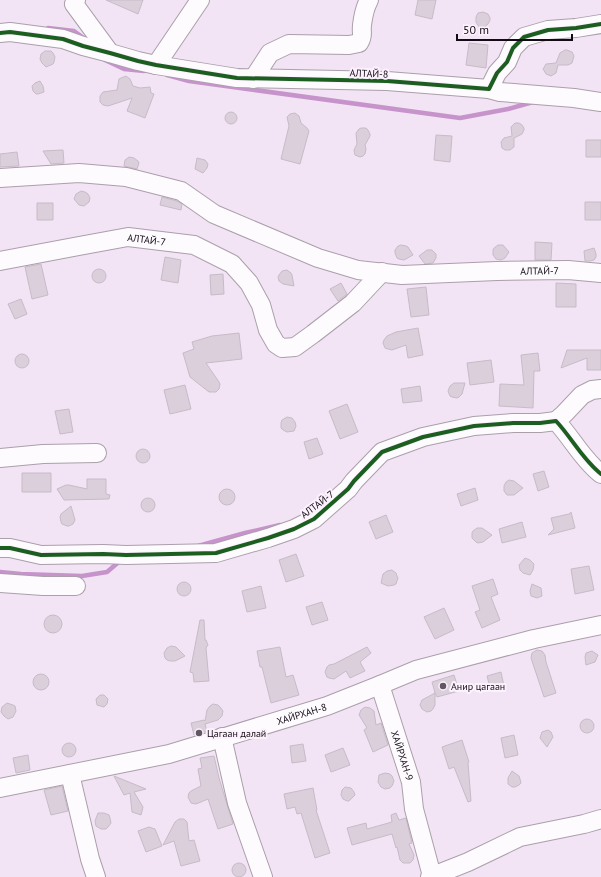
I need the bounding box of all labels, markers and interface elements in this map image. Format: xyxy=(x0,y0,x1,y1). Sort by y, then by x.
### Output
scale bar xyxy=(457,16,572,42)
text: 50 m xyxy=(463,22,489,37)
street label: АЛТАЙ-8 xyxy=(349,66,389,81)
street label: АЛТАЙ-7 xyxy=(127,231,167,249)
street label: АЛТАЙ-7 xyxy=(520,264,559,278)
street label: АЛТАЙ-7 xyxy=(298,488,337,521)
place label: Анир цагаан xyxy=(451,680,505,693)
marker: Анир цагаан xyxy=(438,681,448,691)
street label: ХАЙРХАН-8 xyxy=(275,700,328,728)
place label: Цагаан далай xyxy=(207,727,266,740)
marker: Цагаан далай xyxy=(194,728,204,738)
street label: ХАЙРХАН-9 xyxy=(388,729,416,782)

